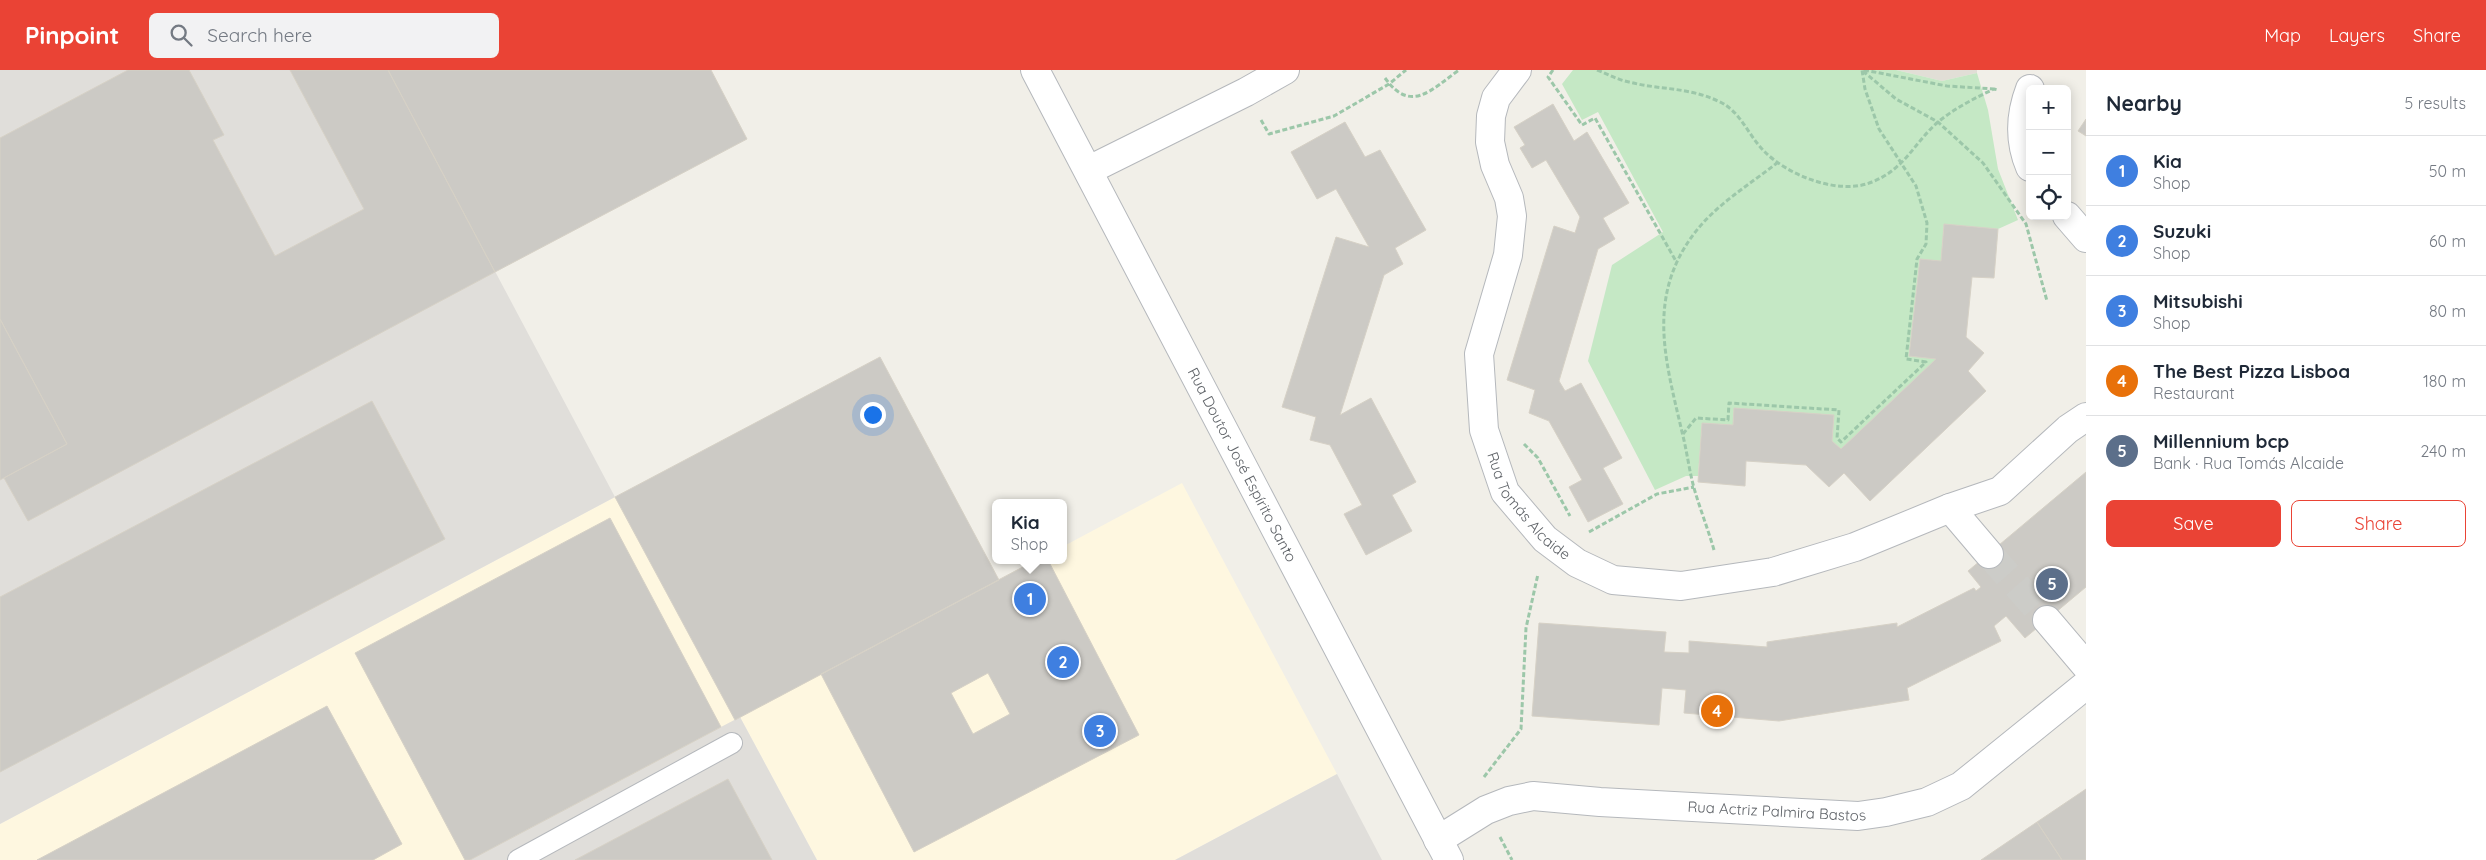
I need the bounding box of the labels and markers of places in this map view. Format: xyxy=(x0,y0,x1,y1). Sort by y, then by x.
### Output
pin: 5 xyxy=(2036,565,2068,603)
pin: 1 xyxy=(1014,580,1046,618)
pin: 2 xyxy=(1047,643,1079,681)
pin: 4 xyxy=(1701,692,1733,730)
pin: 3 xyxy=(1084,712,1116,750)

